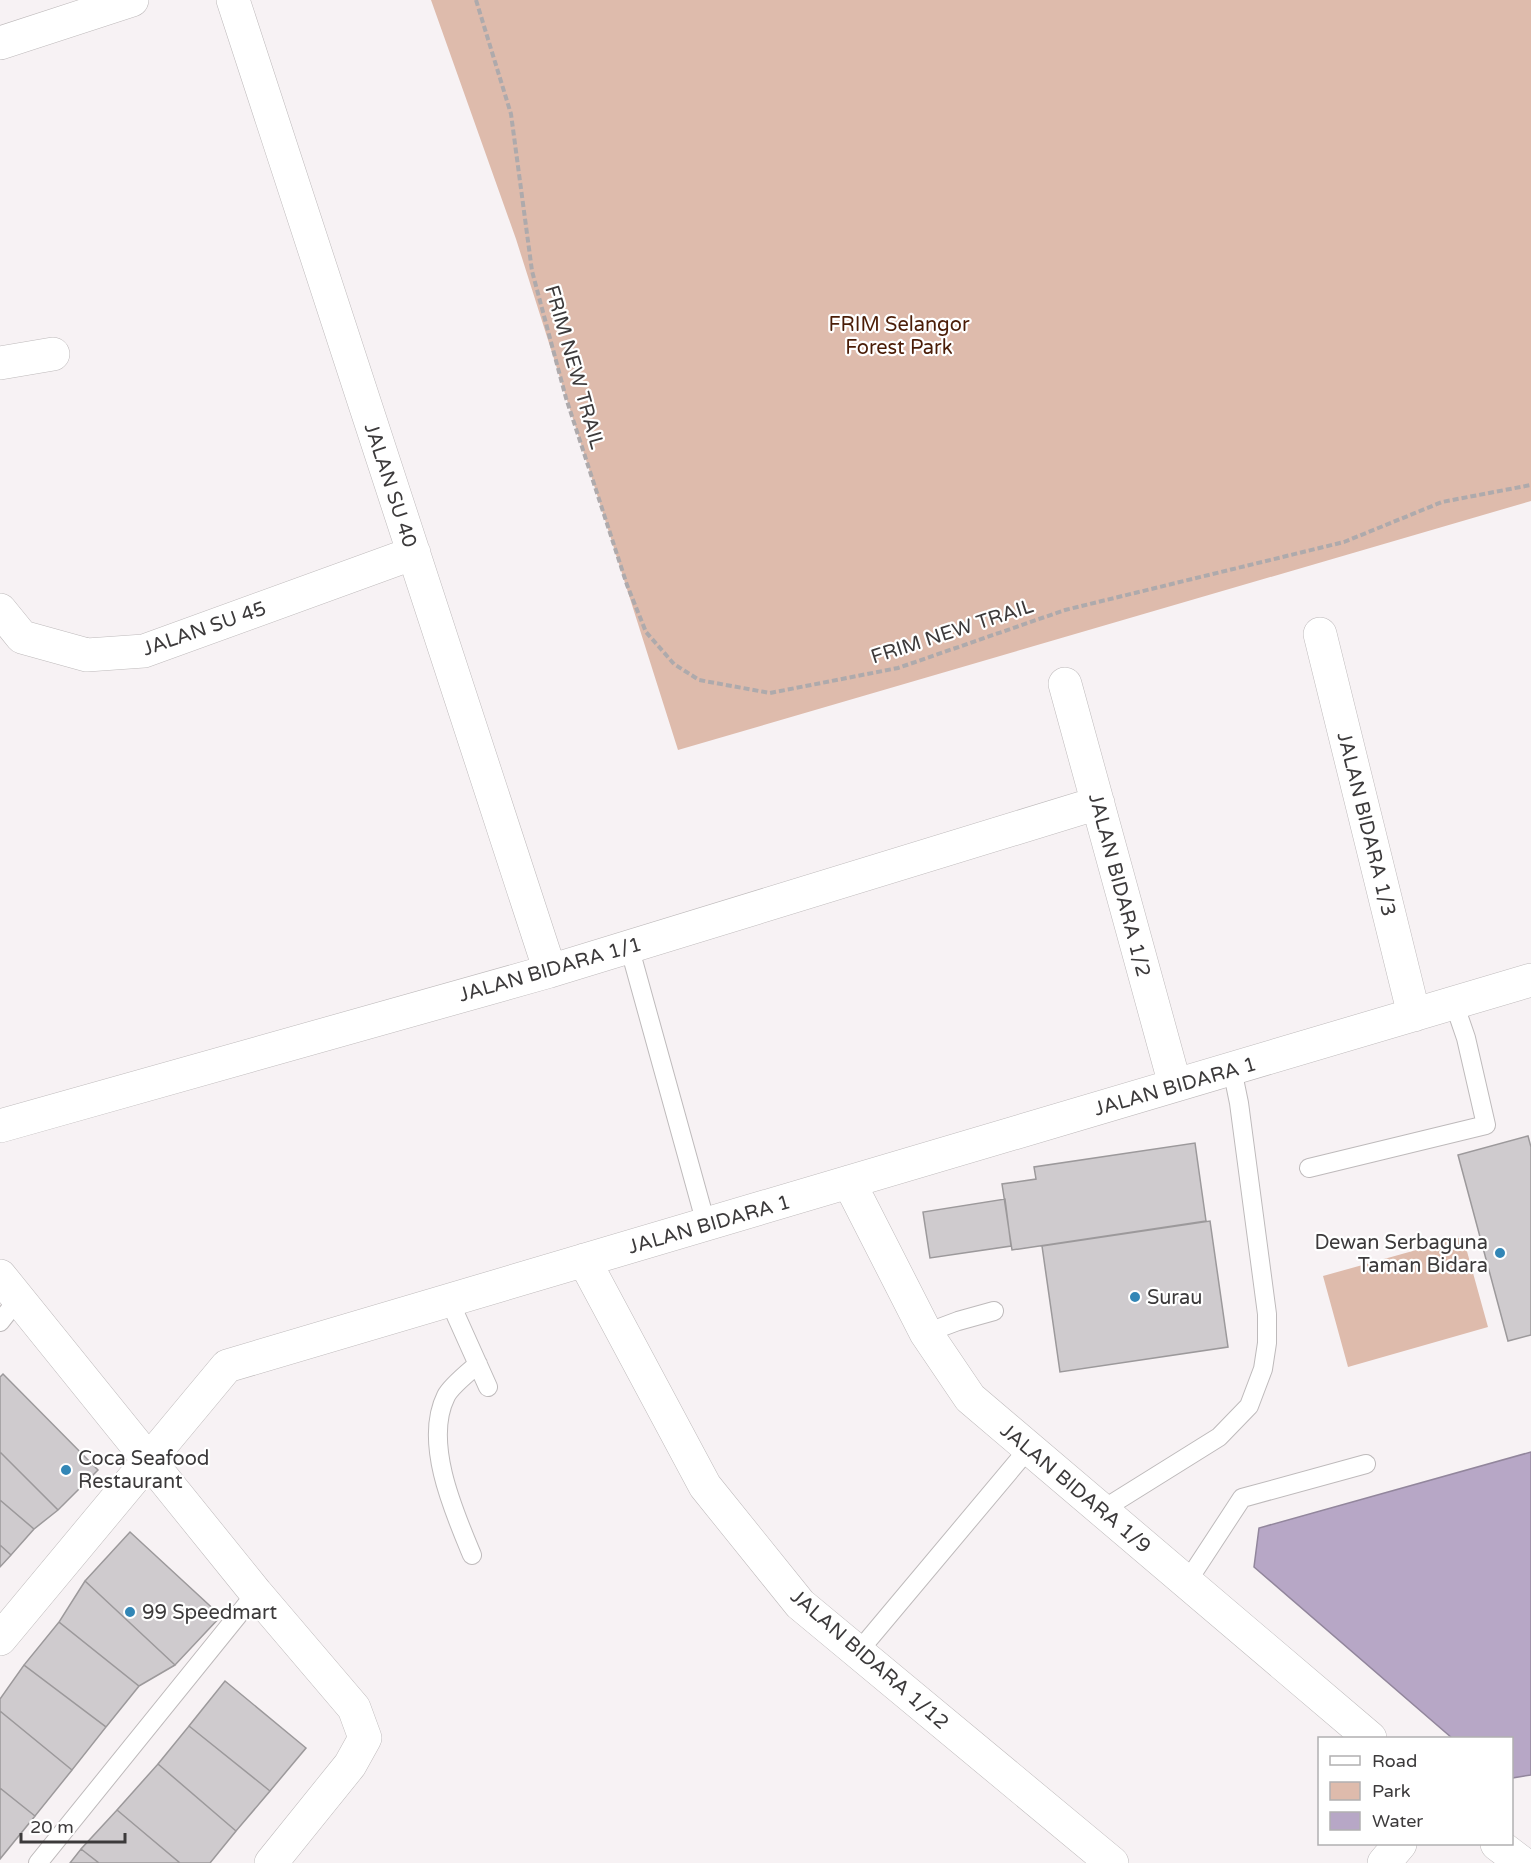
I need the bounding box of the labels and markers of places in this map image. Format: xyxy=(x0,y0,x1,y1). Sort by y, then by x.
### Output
place label: Dewan Serbaguna Taman Bidara xyxy=(1314,1231,1488,1278)
marker: Dewan Serbaguna Taman Bidara xyxy=(1493,1246,1507,1260)
place label: Surau xyxy=(1147,1286,1202,1310)
marker: Surau xyxy=(1128,1290,1142,1304)
place label: Coca Seafood Restaurant xyxy=(78,1447,209,1494)
marker: Coca Seafood Restaurant xyxy=(59,1463,73,1477)
place label: 99 Speedmart xyxy=(142,1601,278,1625)
marker: 99 Speedmart xyxy=(123,1605,137,1619)

